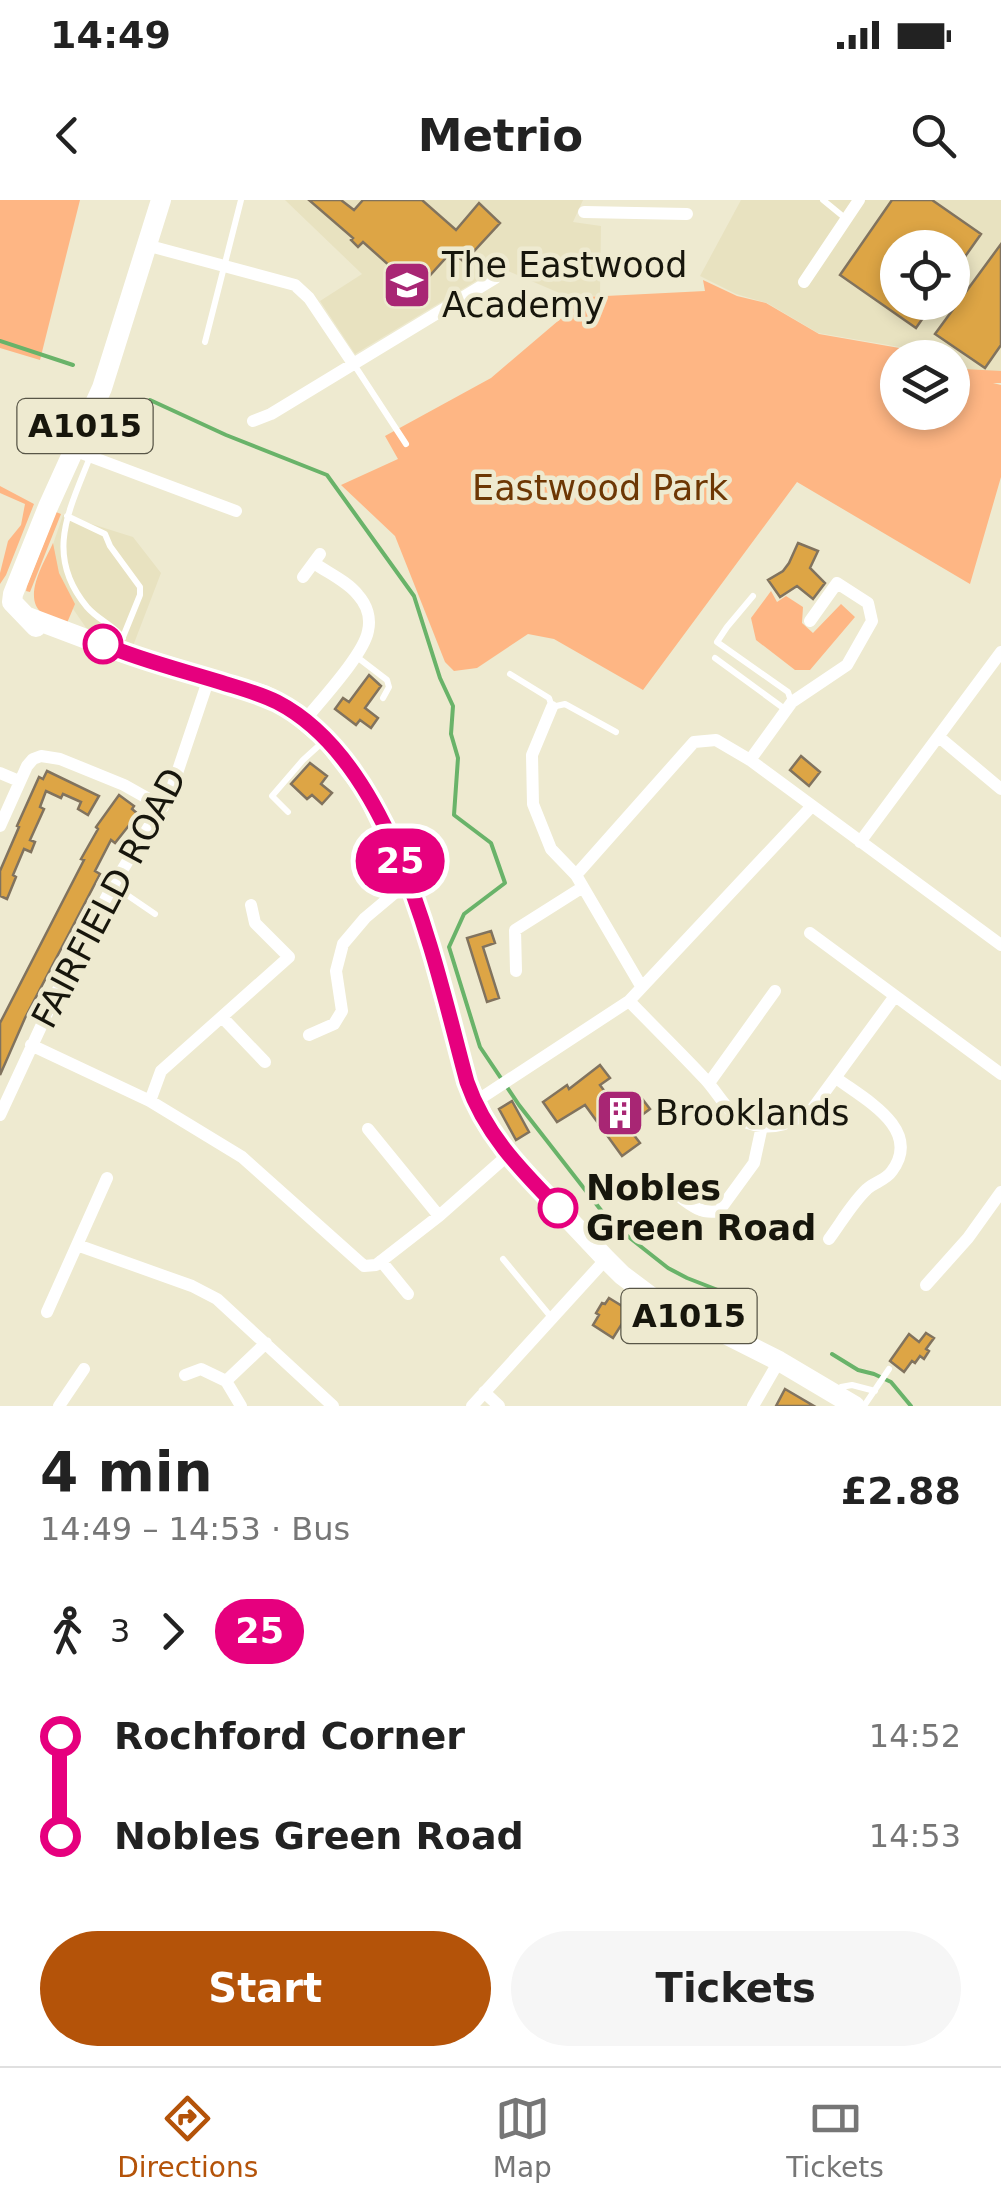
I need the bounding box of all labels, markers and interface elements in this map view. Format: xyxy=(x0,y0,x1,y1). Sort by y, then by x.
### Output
text: 14:49 xyxy=(50,13,171,57)
icon: back xyxy=(40,108,95,163)
icon: search xyxy=(906,108,961,163)
text: Metrio xyxy=(418,109,583,162)
map controls xyxy=(880,230,970,430)
button: locate xyxy=(880,230,970,320)
place label: The Eastwood Academy xyxy=(441,245,687,325)
school or university icon: The Eastwood Academy xyxy=(381,259,433,311)
button: layers xyxy=(880,340,970,430)
road number: A1015 xyxy=(18,399,152,453)
park label: Eastwood Park xyxy=(472,468,729,508)
unlabelled marker xyxy=(84,625,122,663)
street label: FAIRFIELD ROAD xyxy=(24,762,194,1034)
line badge: 25 xyxy=(355,828,445,894)
text: 25 xyxy=(376,841,424,881)
building icon: Brooklands xyxy=(594,1087,646,1139)
place label: Brooklands xyxy=(655,1093,850,1133)
place label: Nobles Green Road xyxy=(586,1168,816,1248)
marker: Nobles Green Road xyxy=(539,1189,577,1227)
road number: A1015 xyxy=(622,1289,756,1343)
text: 4 min xyxy=(40,1440,213,1504)
text: £2.88 xyxy=(841,1469,961,1513)
text: 14:49 – 14:53 · Bus xyxy=(40,1510,350,1548)
icon: walk xyxy=(40,1604,95,1659)
icon: forward xyxy=(145,1604,200,1659)
text: 25 xyxy=(235,1611,284,1651)
text: 3 xyxy=(110,1612,130,1650)
text: Rochford Corner xyxy=(114,1714,465,1758)
text: 14:52 xyxy=(869,1717,961,1755)
text: Nobles Green Road xyxy=(114,1814,524,1858)
text: 14:53 xyxy=(869,1817,961,1855)
button: Start xyxy=(40,1931,491,2046)
button: Tickets xyxy=(511,1931,961,2046)
tab: Directions xyxy=(117,2091,258,2184)
tab: Map xyxy=(493,2091,552,2184)
tab: Tickets xyxy=(786,2091,884,2184)

